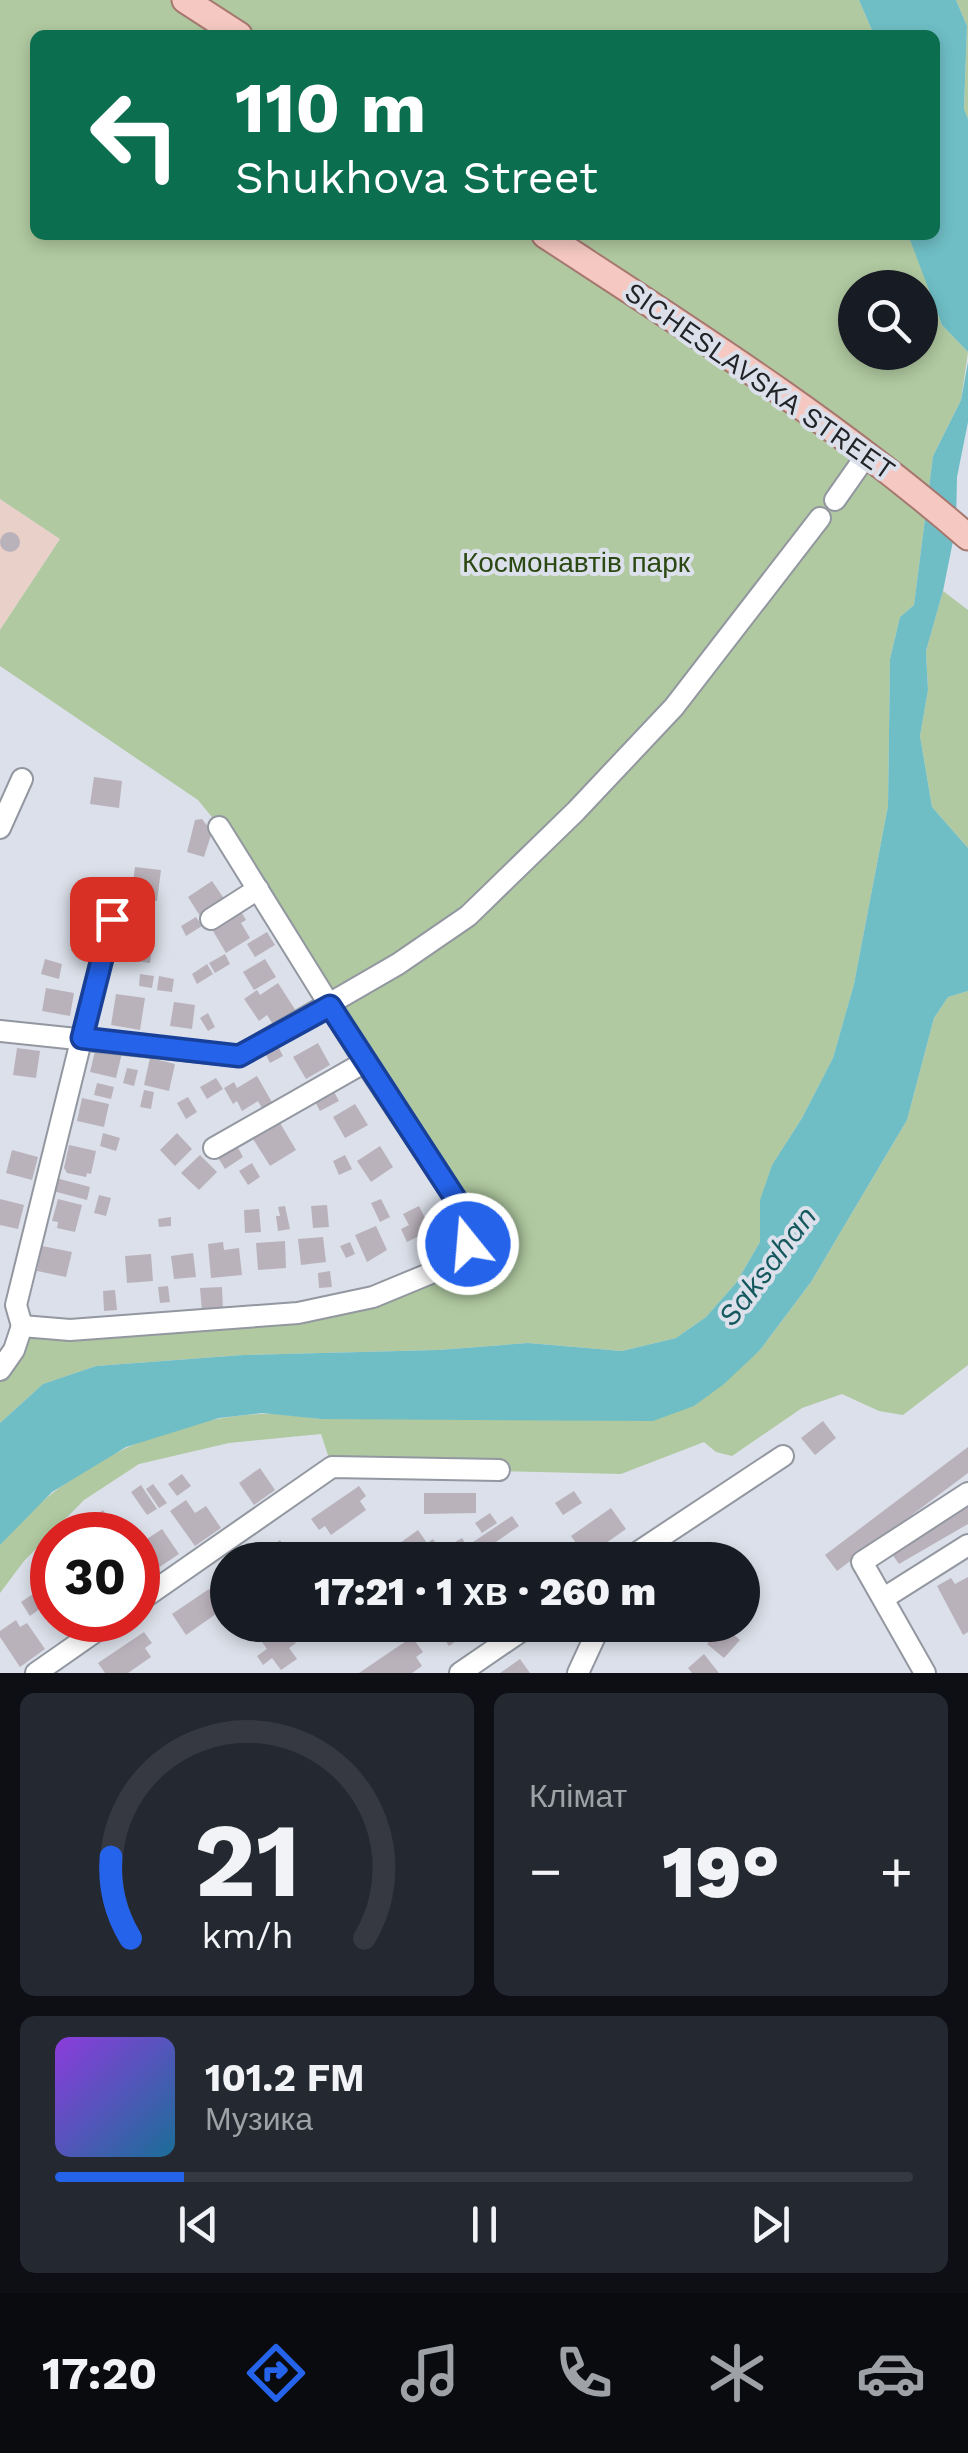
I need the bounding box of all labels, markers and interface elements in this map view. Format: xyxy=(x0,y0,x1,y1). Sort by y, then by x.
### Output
text: 110 m xyxy=(235,67,426,149)
icon: left xyxy=(70,70,200,200)
text: Shukhova Street xyxy=(235,151,598,204)
map controls xyxy=(838,270,938,370)
button: search xyxy=(838,270,938,370)
street label: SICHESLAVSKA STREET xyxy=(619,275,901,487)
park label: Космонавтів парк xyxy=(462,546,691,579)
pin xyxy=(70,877,155,962)
icon: arrive xyxy=(85,892,140,947)
position arrow xyxy=(416,1192,520,1296)
water label: Saksahan xyxy=(710,1199,824,1333)
speed limit sign: 30 xyxy=(30,1512,160,1642)
text: 17:21 · 1 хв · 260 m xyxy=(314,1570,656,1614)
text: Клімат xyxy=(529,1777,627,1815)
text: 21 xyxy=(194,1799,300,1921)
text: 19° xyxy=(662,1827,780,1915)
text: − xyxy=(529,1839,562,1903)
text: + xyxy=(880,1839,913,1903)
text: km/h xyxy=(201,1915,293,1957)
text: 101.2 FM xyxy=(205,2056,365,2100)
text: Музика xyxy=(205,2100,313,2138)
icon: previous xyxy=(171,2197,226,2252)
icon: pause xyxy=(457,2197,512,2252)
icon: next xyxy=(743,2197,798,2252)
icon: directions xyxy=(241,2338,311,2408)
icon: music xyxy=(395,2338,465,2408)
icon: phone xyxy=(549,2338,619,2408)
icon: climate xyxy=(702,2338,772,2408)
icon: car xyxy=(856,2338,926,2408)
text: 17:20 xyxy=(42,2347,157,2400)

